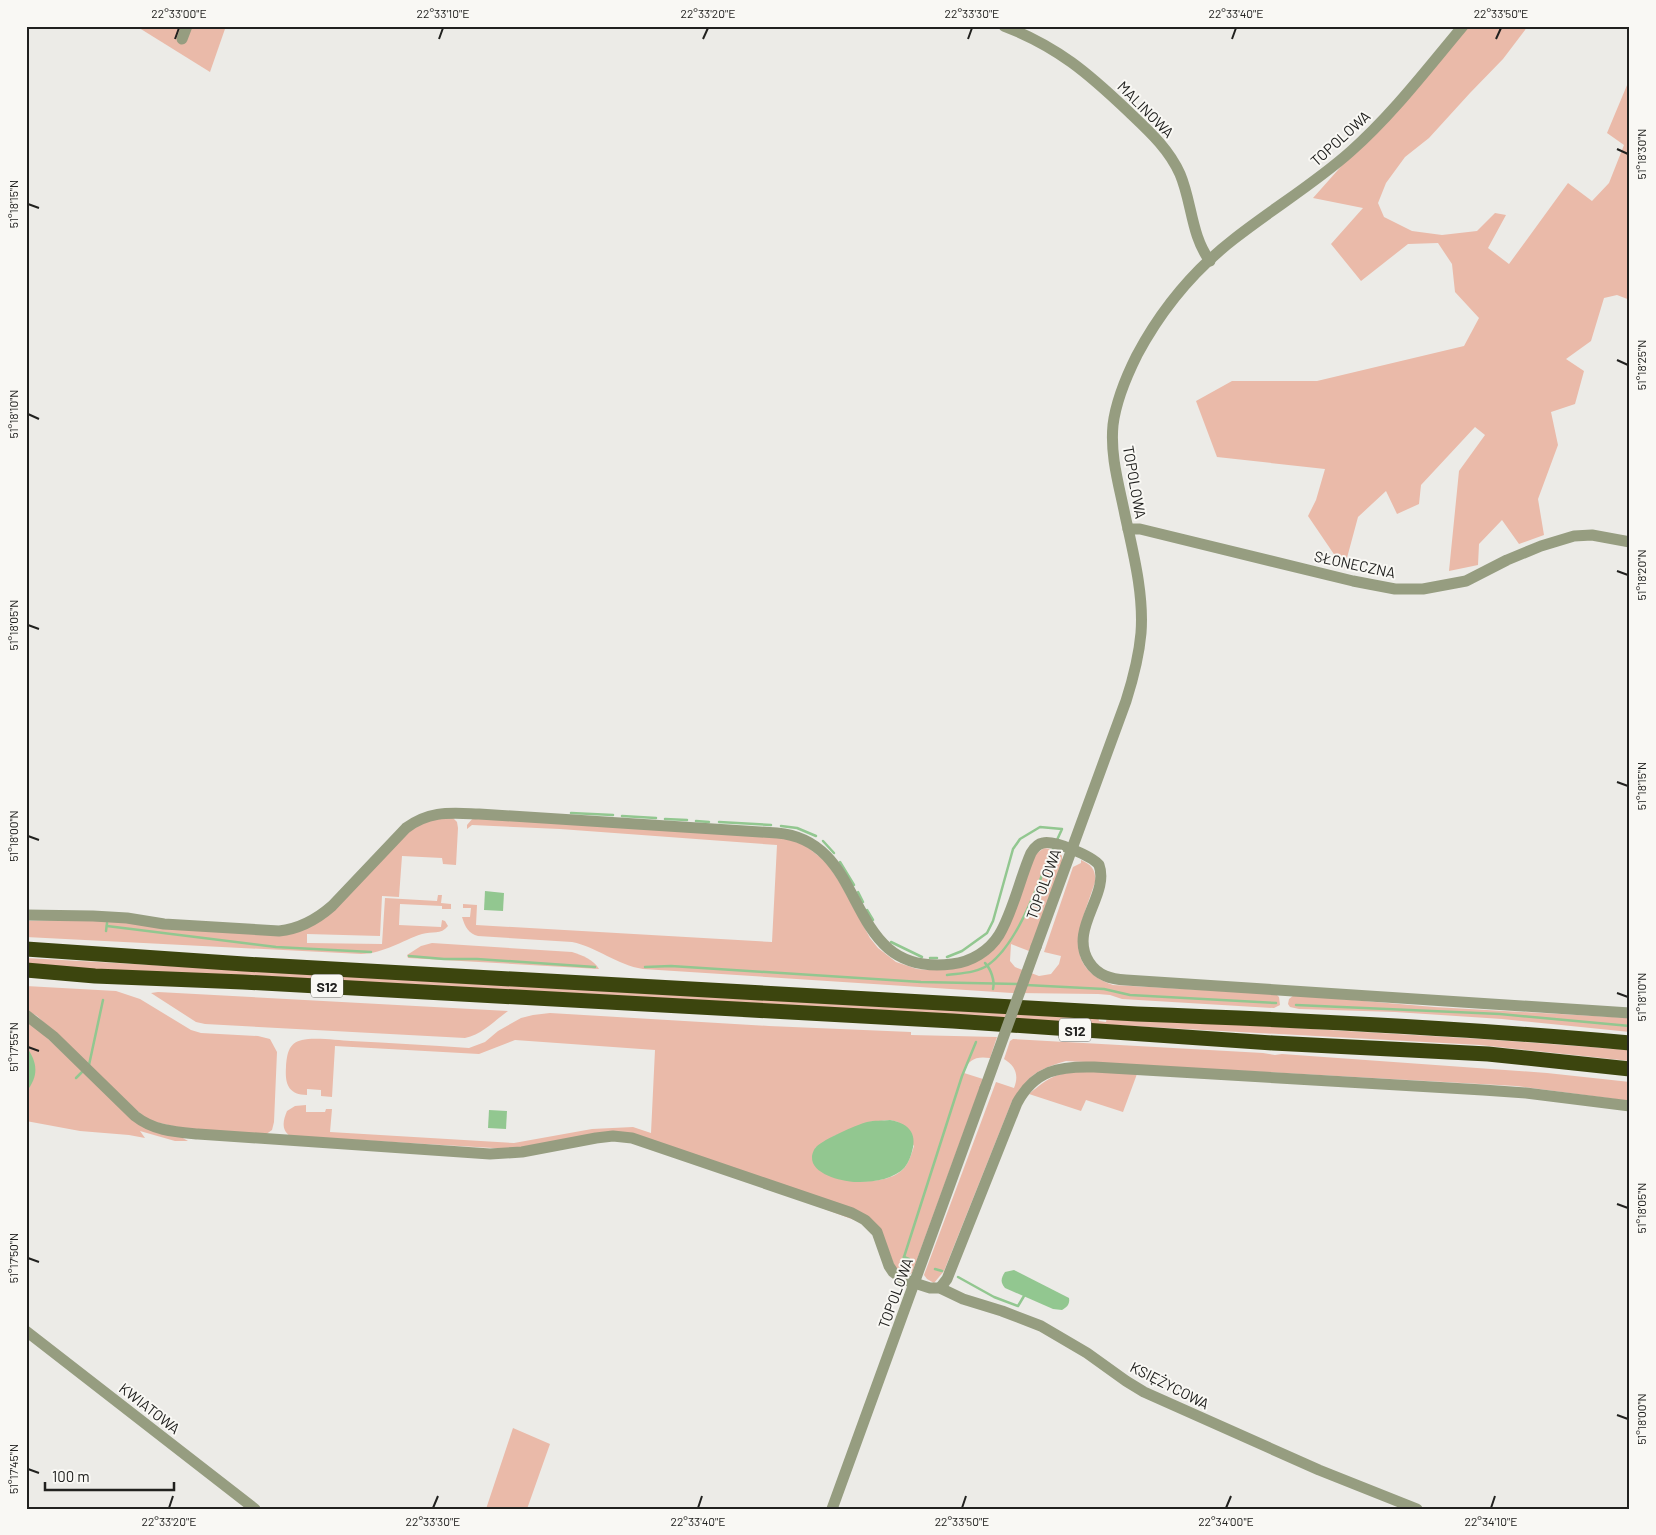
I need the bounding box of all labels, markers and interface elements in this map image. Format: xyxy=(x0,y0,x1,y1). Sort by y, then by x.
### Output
text: 22°33'00"E xyxy=(151,6,207,20)
text: 22°33'10"E xyxy=(417,6,469,20)
text: 22°33'20"E xyxy=(680,6,736,20)
text: 22°33'30"E xyxy=(945,6,999,20)
text: 22°33'40"E xyxy=(1208,6,1264,20)
text: 22°33'50"E xyxy=(1474,6,1528,20)
street label: MALINOWA xyxy=(1114,77,1178,141)
street label: TOPOLOWA xyxy=(1307,107,1373,169)
text: 51°18'30"N xyxy=(1634,129,1648,179)
text: 51°18'15"N xyxy=(6,180,20,228)
text: 51°18'25"N xyxy=(1634,340,1648,390)
text: 51°18'10"N xyxy=(6,390,20,438)
street label: TOPOLOWA xyxy=(1120,444,1150,520)
street label: SŁONECZNA xyxy=(1313,547,1397,581)
text: 51°18'20"N xyxy=(1634,549,1648,601)
text: 51°18'05"N xyxy=(6,600,20,650)
text: 51°18'15"N xyxy=(1634,762,1648,810)
text: 51°18'00"N xyxy=(6,810,20,862)
street label: TOPOLOWA xyxy=(1022,846,1064,922)
text: 51°18'10"N xyxy=(1634,973,1648,1021)
road number: S12 xyxy=(311,974,343,998)
road number: S12 xyxy=(1059,1018,1091,1042)
text: 51°17'55"N xyxy=(6,1022,20,1072)
text: 51°18'05"N xyxy=(1634,1183,1648,1233)
text: 51°17'50"N xyxy=(6,1233,20,1283)
street label: TOPOLOWA xyxy=(874,1255,916,1331)
street label: KSIĘŻYCOWA xyxy=(1127,1357,1213,1413)
street label: KWIATOWA xyxy=(116,1379,184,1437)
text: 51°18'00"N xyxy=(1634,1393,1648,1445)
text: 51°17'45"N xyxy=(6,1444,20,1494)
scale bar xyxy=(45,1460,174,1492)
text: 100 m xyxy=(52,1467,90,1485)
text: 22°33'20"E xyxy=(141,1514,197,1528)
text: 22°33'30"E xyxy=(406,1514,460,1528)
text: 22°33'40"E xyxy=(670,1514,726,1528)
text: 22°33'50"E xyxy=(935,1514,989,1528)
text: 22°34'00"E xyxy=(1198,1514,1254,1528)
text: 22°34'10"E xyxy=(1464,1514,1518,1528)

